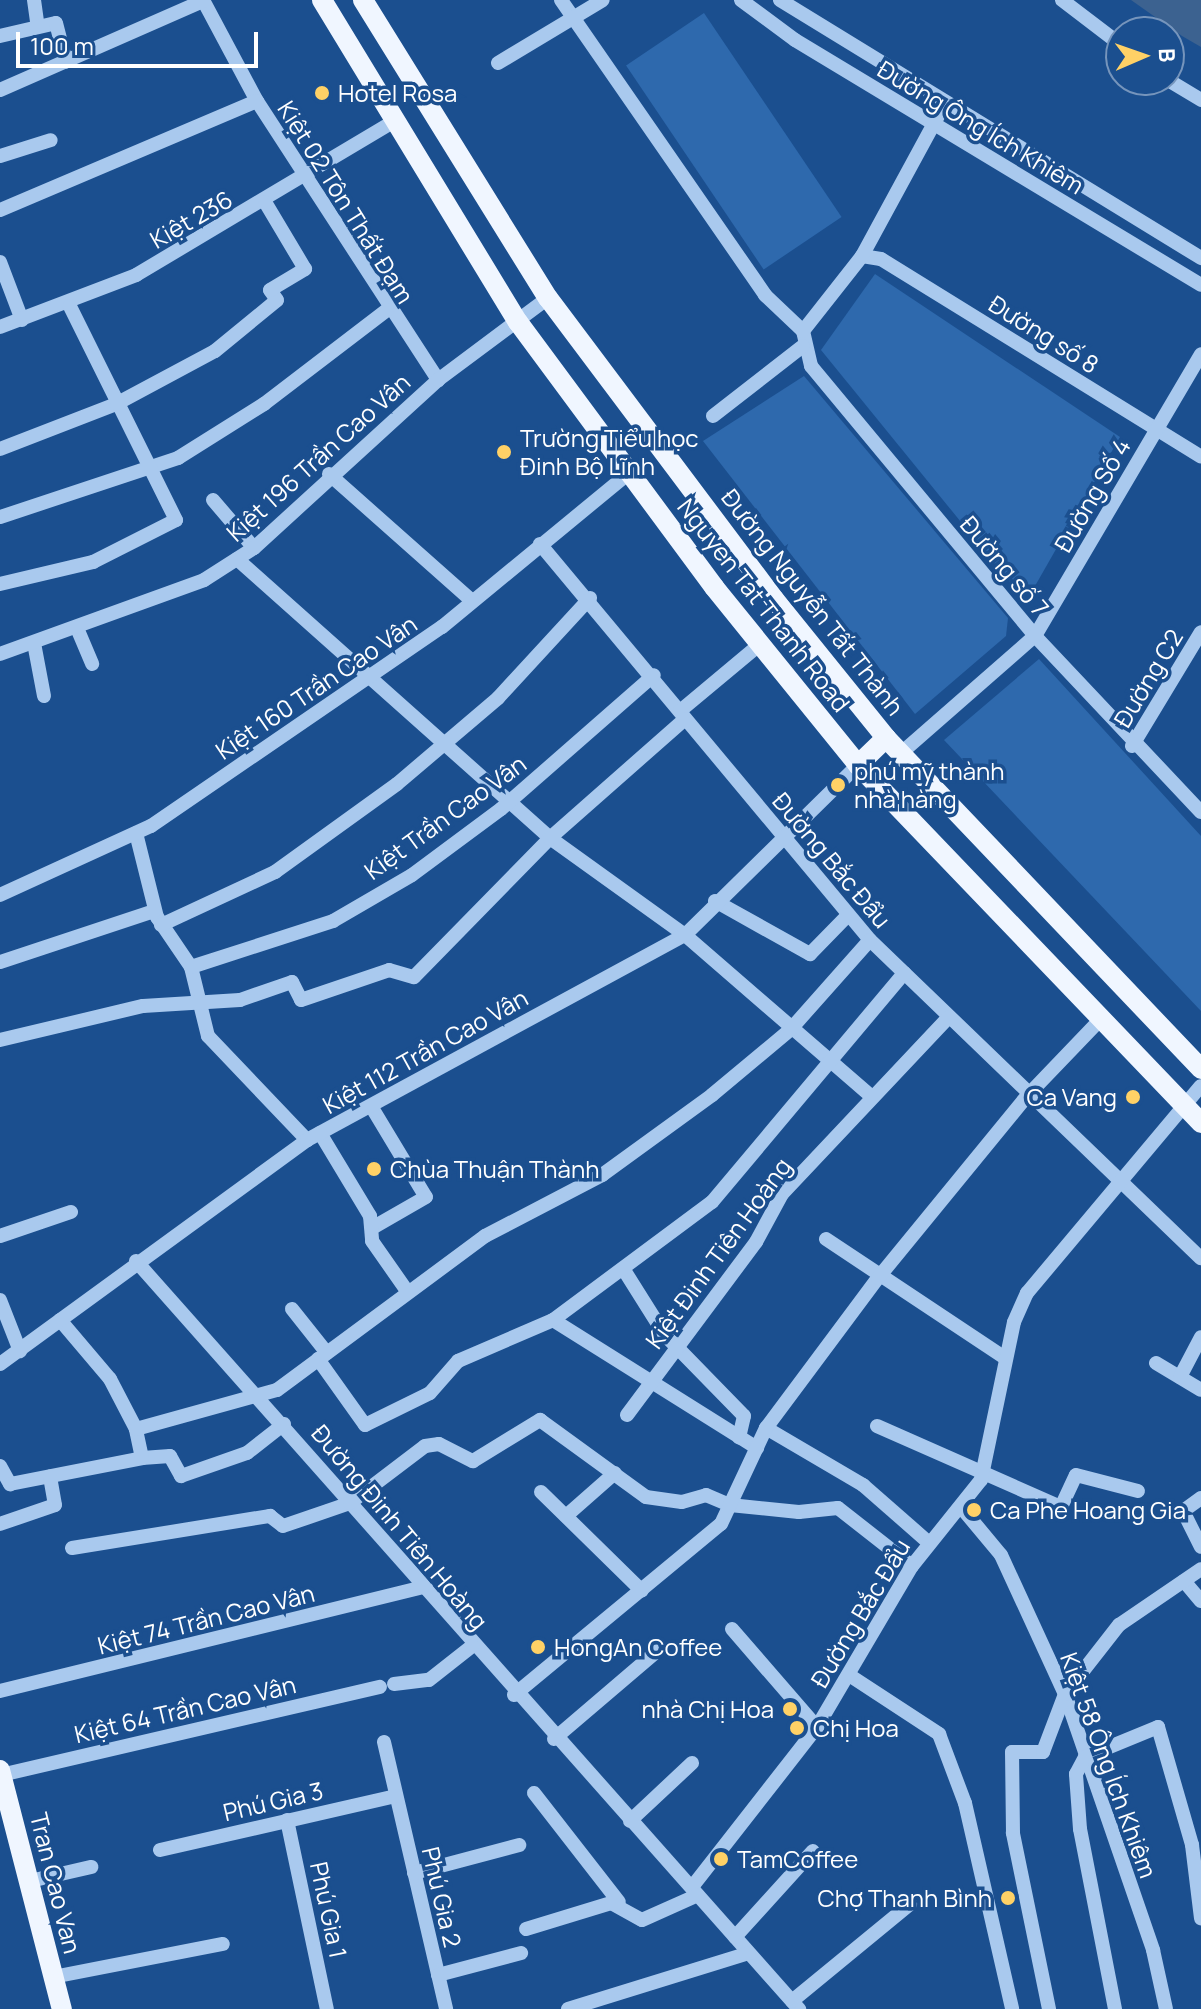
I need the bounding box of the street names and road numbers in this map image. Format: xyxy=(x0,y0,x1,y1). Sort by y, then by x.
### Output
street label: Đường Ông Ích Khiêm xyxy=(873,54,1089,200)
street label: Kiệt 02 Tôn Thất Đạm xyxy=(272,96,420,308)
street label: Kiệt 236 xyxy=(145,184,237,254)
street label: Đường số 8 xyxy=(984,289,1104,379)
street label: Kiệt 196 Trần Cao Vân xyxy=(221,367,415,547)
street label: Đường Số 4 xyxy=(1048,433,1136,557)
street label: Đường Nguyễn Tất Thành xyxy=(716,483,910,721)
street label: Nguyen Tat Thanh Road xyxy=(672,493,856,717)
street label: Đường số 7 xyxy=(955,510,1055,622)
street label: Kiệt 160 Trần Cao Vân xyxy=(210,609,422,765)
street label: Đường C2 xyxy=(1108,624,1188,732)
street label: Kiệt Trần Cao Vân xyxy=(359,749,531,885)
street label: Đường Bắc Đẩu xyxy=(767,786,897,934)
street label: Kiệt 112 Trần Cao Vân xyxy=(318,983,532,1119)
street label: Kiệt Đinh Tiên Hoàng xyxy=(639,1152,797,1354)
street label: Đường Đinh Tiên Hoàng xyxy=(306,1419,494,1635)
street label: Đường Bắc Đẩu xyxy=(804,1534,916,1692)
street label: Kiệt 74 Trần Cao Vân xyxy=(95,1578,317,1660)
street label: Kiệt 58 Ông Ích Khiêm xyxy=(1055,1648,1163,1882)
street label: Kiệt 64 Trần Cao Vân xyxy=(72,1670,298,1748)
street label: Phú Gia 3 xyxy=(220,1776,326,1826)
street label: Tran Cao Van xyxy=(25,1810,87,1956)
street label: Phú Gia 2 xyxy=(416,1844,468,1950)
street label: Phú Gia 1 xyxy=(305,1859,353,1961)

